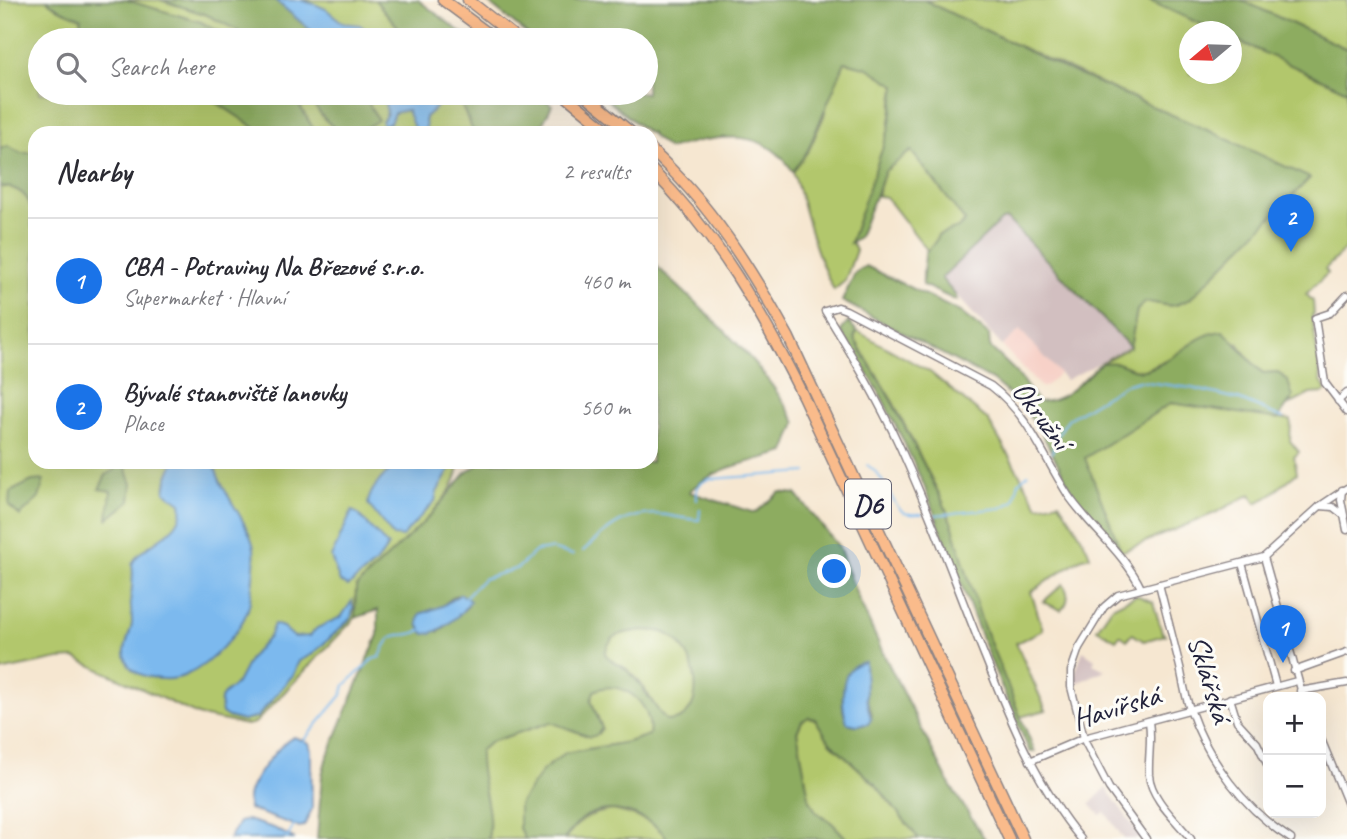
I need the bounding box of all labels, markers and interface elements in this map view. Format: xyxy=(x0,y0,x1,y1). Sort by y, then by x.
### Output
north arrow xyxy=(1179,21,1242,84)
search box xyxy=(28,28,658,105)
icon: search xyxy=(52,48,90,86)
text: Search here xyxy=(108,50,214,83)
text: Nearby xyxy=(56,153,132,191)
text: 2 results xyxy=(563,157,630,186)
pin: 2 xyxy=(1268,194,1314,252)
text: CBA - Potraviny Na Březové s.r.o. xyxy=(123,250,423,283)
text: 1 xyxy=(74,267,84,296)
text: 460 m xyxy=(581,267,630,296)
text: Supermarket · Hlavní xyxy=(123,283,286,312)
street label: Okružní xyxy=(1004,373,1084,462)
text: Bývalé stanoviště lanovky xyxy=(123,376,346,409)
text: 2 xyxy=(74,393,84,422)
text: 560 m xyxy=(581,393,630,422)
text: Place xyxy=(123,409,163,438)
road number: D6 xyxy=(845,480,891,528)
your location xyxy=(817,554,851,588)
pin: 1 xyxy=(1260,605,1306,663)
street label: Sklářská xyxy=(1179,631,1242,730)
street label: Havířská xyxy=(1067,675,1167,738)
map controls xyxy=(1263,692,1326,818)
button: + xyxy=(1263,692,1326,755)
button: − xyxy=(1263,755,1326,818)

